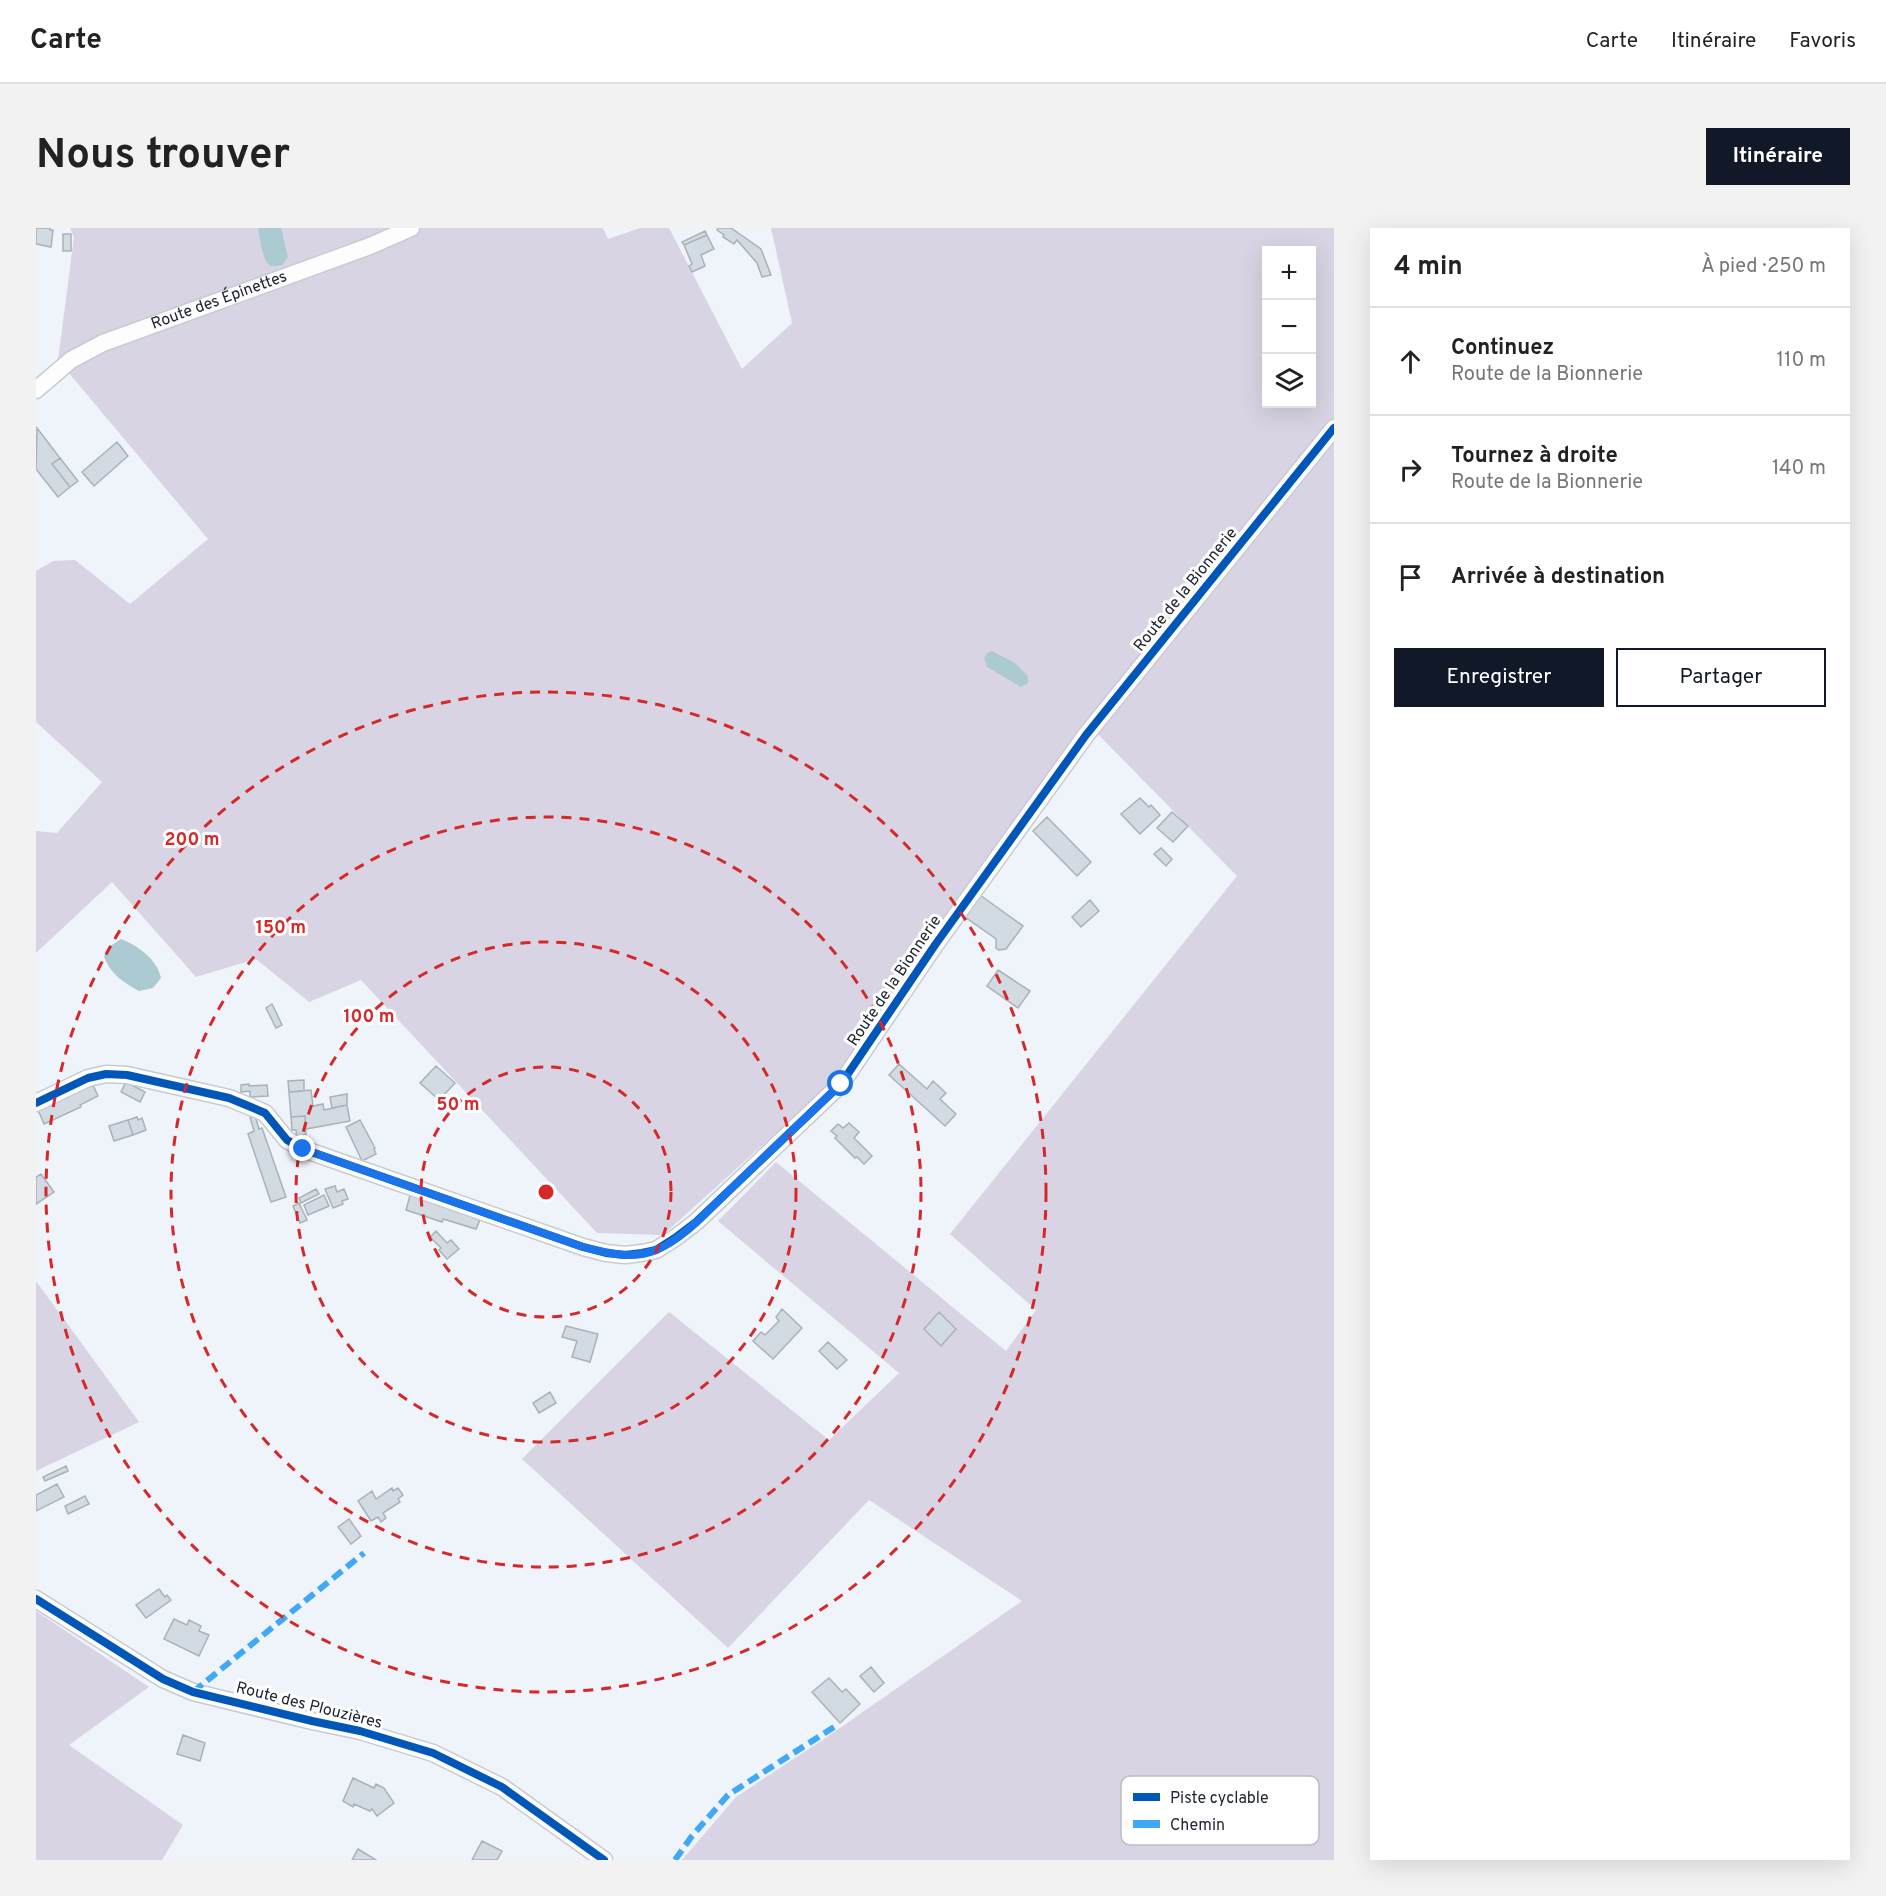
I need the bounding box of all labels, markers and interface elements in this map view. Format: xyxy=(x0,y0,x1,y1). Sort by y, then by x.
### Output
text: Carte xyxy=(30,23,102,59)
text: Carte xyxy=(1586,28,1638,55)
text: Itinéraire xyxy=(1671,28,1756,55)
text: Favoris xyxy=(1789,28,1856,55)
button: Itinéraire xyxy=(1706,128,1850,185)
text: Nous trouver xyxy=(36,130,290,183)
map controls xyxy=(1262,246,1316,408)
button: + xyxy=(1262,246,1316,300)
text: 4 min xyxy=(1394,251,1463,284)
text: À pied · 250 m xyxy=(1701,254,1826,280)
street label: Route des Épinettes xyxy=(149,267,290,335)
button: − xyxy=(1262,300,1316,354)
text: Continuez xyxy=(1451,335,1554,362)
icon: ahead xyxy=(1394,345,1427,378)
text: 110 m xyxy=(1777,348,1826,374)
button: layers xyxy=(1262,354,1316,408)
text: Route de la Bionnerie xyxy=(1451,362,1643,388)
text: Tournez à droite xyxy=(1451,443,1618,470)
icon: right xyxy=(1394,453,1427,486)
text: 140 m xyxy=(1772,456,1826,482)
text: Route de la Bionnerie xyxy=(1451,470,1643,496)
street label: Route de la Bionnerie xyxy=(1130,524,1242,656)
icon: arrive xyxy=(1394,561,1427,594)
text: Arrivée à destination xyxy=(1451,564,1665,591)
button: Enregistrer xyxy=(1394,648,1604,707)
button: Partager xyxy=(1616,648,1826,707)
text: 200 m xyxy=(164,829,220,852)
street label: Route de la Bionnerie xyxy=(844,912,946,1050)
text: 150 m xyxy=(256,917,306,940)
text: 100 m xyxy=(343,1006,395,1029)
route start xyxy=(827,1070,853,1096)
text: 50 m xyxy=(436,1094,480,1117)
route end xyxy=(289,1135,315,1161)
centre of rings xyxy=(536,1182,556,1202)
street label: Route des Plouzières xyxy=(234,1678,384,1734)
legend xyxy=(1121,1776,1319,1845)
text: Piste cyclable xyxy=(1170,1789,1269,1809)
text: Chemin xyxy=(1170,1816,1225,1836)

